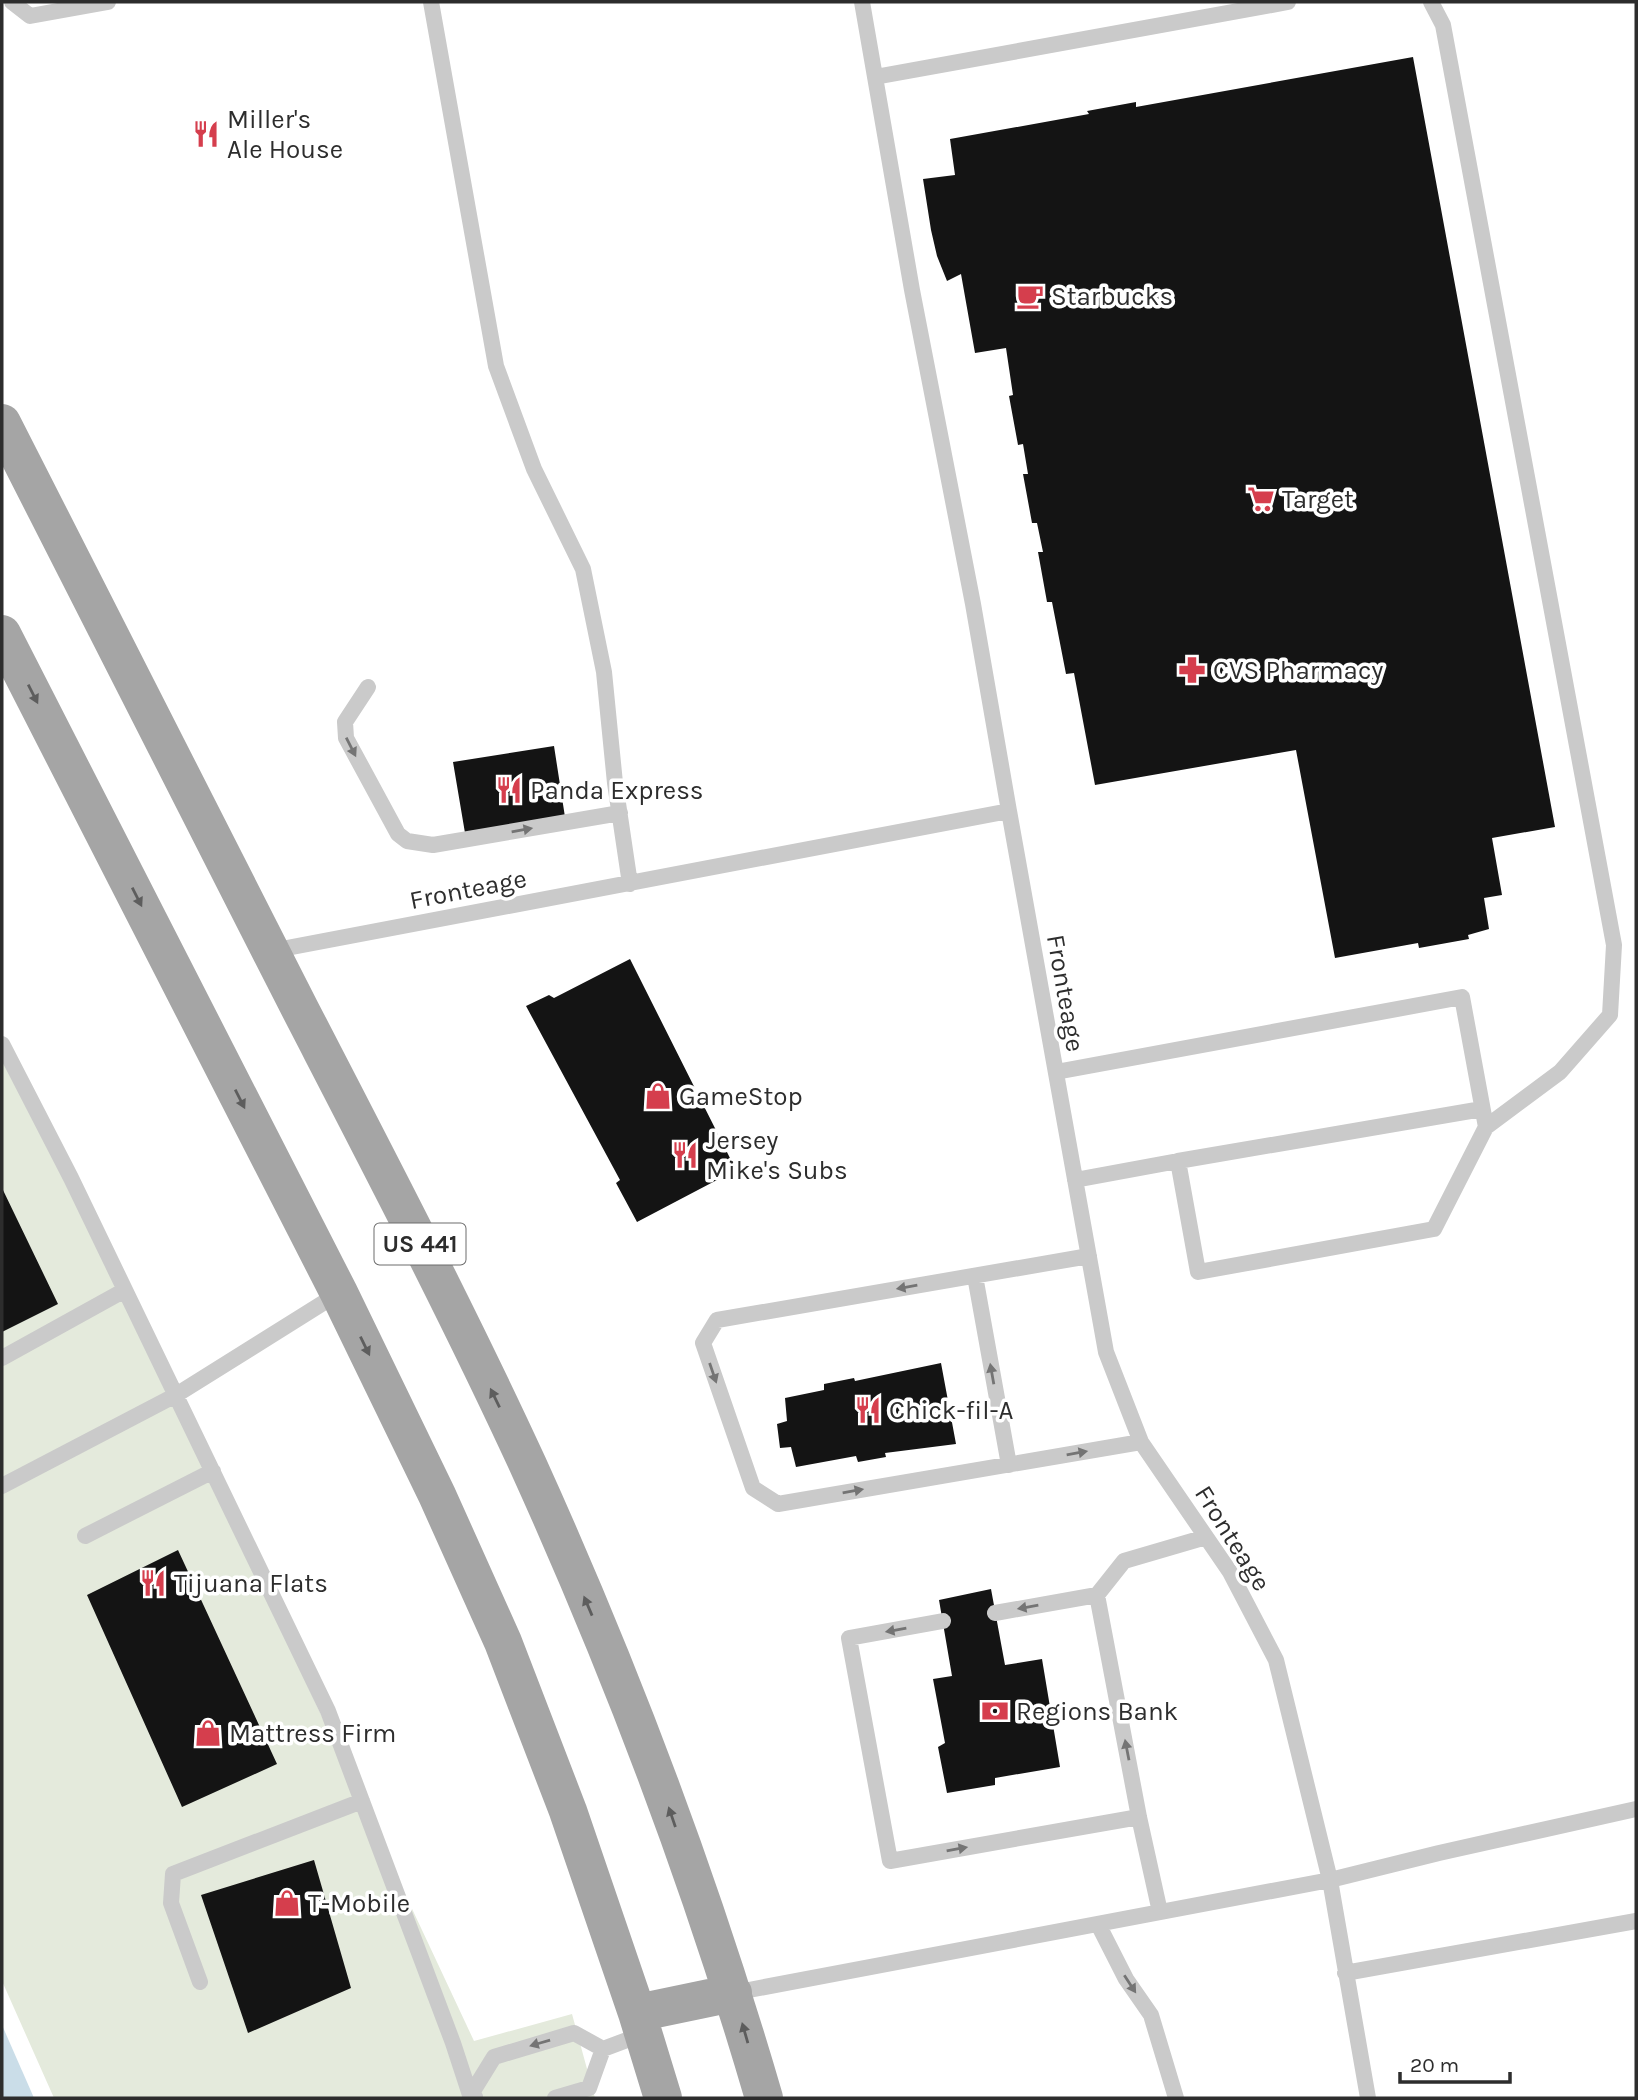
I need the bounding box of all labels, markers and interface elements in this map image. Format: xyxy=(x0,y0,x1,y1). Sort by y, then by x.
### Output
place label: Miller's Ale House xyxy=(227,104,343,165)
restaurant icon: Miller's Ale House xyxy=(191,119,221,149)
cafe icon: Starbucks xyxy=(1015,281,1045,311)
place label: Starbucks xyxy=(1051,281,1173,312)
supermarket icon: Target xyxy=(1246,484,1276,514)
place label: Target xyxy=(1282,484,1354,515)
pharmacy icon: CVS Pharmacy xyxy=(1177,655,1207,685)
place label: CVS Pharmacy xyxy=(1213,655,1383,686)
one-way arrow xyxy=(27,684,38,704)
one-way arrow xyxy=(345,737,356,757)
restaurant icon: Panda Express xyxy=(494,775,524,805)
place label: Panda Express xyxy=(530,775,703,806)
one-way arrow xyxy=(511,824,533,835)
street label: Fronteage xyxy=(407,863,529,916)
one-way arrow xyxy=(131,887,142,907)
street label: Fronteage xyxy=(1040,932,1091,1054)
shop icon: GameStop xyxy=(643,1081,673,1111)
place label: GameStop xyxy=(679,1081,803,1112)
one-way arrow xyxy=(235,1089,246,1109)
place label: Jersey Mike's Subs xyxy=(706,1125,848,1186)
restaurant icon: Jersey Mike's Subs xyxy=(670,1140,700,1170)
road number: US 441 xyxy=(374,1224,466,1264)
one-way arrow xyxy=(896,1282,918,1293)
one-way arrow xyxy=(360,1336,371,1356)
one-way arrow xyxy=(708,1363,719,1384)
one-way arrow xyxy=(987,1363,998,1385)
one-way arrow xyxy=(490,1388,501,1408)
restaurant icon: Chick-fil-A xyxy=(853,1395,883,1425)
place label: Chick-fil-A xyxy=(889,1395,1013,1426)
one-way arrow xyxy=(1066,1447,1088,1458)
street label: Fronteage xyxy=(1188,1480,1277,1597)
one-way arrow xyxy=(842,1485,864,1496)
restaurant icon: Tijuana Flats xyxy=(138,1568,168,1598)
place label: Tijuana Flats xyxy=(174,1568,328,1599)
one-way arrow xyxy=(583,1595,594,1616)
one-way arrow xyxy=(1017,1602,1039,1613)
one-way arrow xyxy=(885,1625,907,1636)
bank icon: Regions Bank xyxy=(980,1696,1010,1726)
place label: Regions Bank xyxy=(1016,1696,1178,1727)
shop icon: Mattress Firm xyxy=(193,1718,223,1748)
place label: Mattress Firm xyxy=(229,1718,396,1749)
one-way arrow xyxy=(1121,1739,1132,1761)
one-way arrow xyxy=(666,1807,677,1828)
one-way arrow xyxy=(946,1844,968,1855)
shop icon: T-Mobile xyxy=(272,1888,302,1918)
place label: T-Mobile xyxy=(308,1888,410,1919)
one-way arrow xyxy=(1123,1975,1137,1993)
one-way arrow xyxy=(739,2022,749,2043)
one-way arrow xyxy=(529,2039,550,2049)
scale bar xyxy=(1400,2040,1510,2084)
text: 20 m xyxy=(1410,2053,1459,2077)

